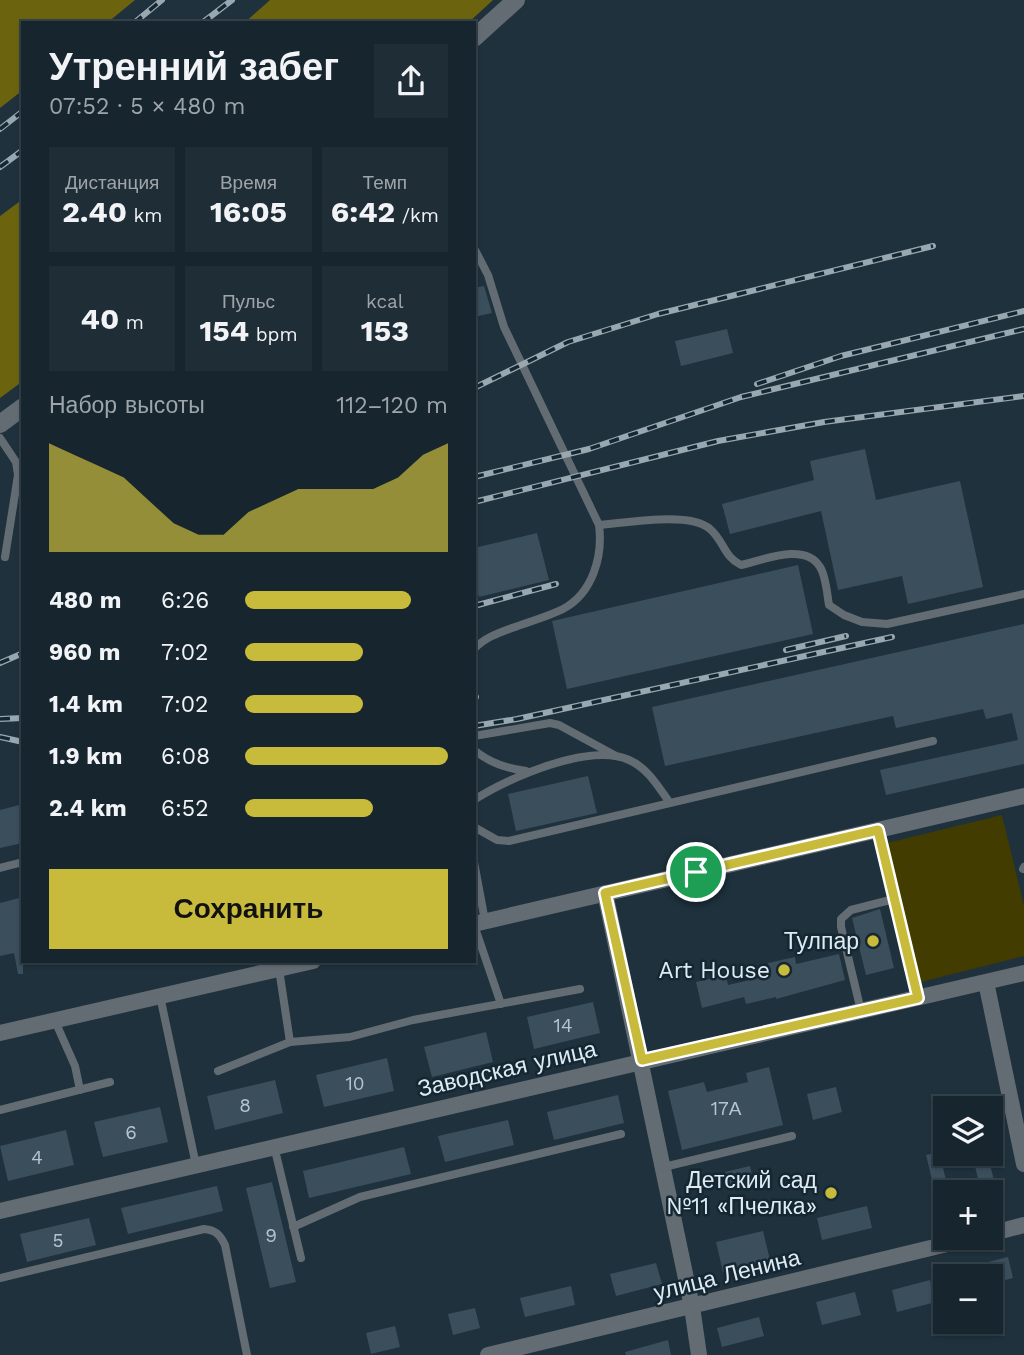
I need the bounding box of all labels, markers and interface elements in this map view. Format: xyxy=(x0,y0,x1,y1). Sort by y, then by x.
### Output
button: share xyxy=(374,44,448,118)
text: Утренний забег xyxy=(49,45,339,89)
text: 07:52 · 5 × 480 m xyxy=(49,93,246,120)
text: Дистанция xyxy=(65,171,159,194)
text: Время xyxy=(220,171,277,194)
text: Темп xyxy=(363,171,407,194)
text: 2.40 xyxy=(62,194,127,229)
text: 16:05 xyxy=(210,194,287,229)
text: 6:42 xyxy=(331,194,395,229)
text: km xyxy=(127,204,162,227)
text: /km xyxy=(395,204,439,227)
text: Пульс xyxy=(222,290,275,313)
text: kcal xyxy=(366,290,404,313)
text: 40 xyxy=(81,301,119,336)
text: m xyxy=(119,311,144,334)
text: 154 xyxy=(199,313,249,348)
text: 153 xyxy=(361,313,409,348)
text: bpm xyxy=(249,323,298,346)
text: Набор высоты xyxy=(49,392,205,419)
text: 112–120 m xyxy=(336,392,448,419)
text: 480 m xyxy=(49,587,121,614)
text: 6:26 xyxy=(161,587,209,614)
text: 960 m xyxy=(49,639,120,666)
text: 7:02 xyxy=(161,639,208,666)
text: 1.4 km xyxy=(49,691,123,718)
text: 7:02 xyxy=(161,691,208,718)
text: 1.9 km xyxy=(49,743,122,770)
text: 6:08 xyxy=(161,743,210,770)
text: 2.4 km xyxy=(49,795,127,822)
text: 6:52 xyxy=(161,795,209,822)
pin xyxy=(666,842,726,902)
icon: arrive xyxy=(677,853,715,891)
button: Сохранить xyxy=(49,869,448,949)
place label: Тулпар xyxy=(784,928,859,955)
marker: Тулпар xyxy=(865,933,881,949)
place label: Art House xyxy=(659,957,770,984)
marker: Art House xyxy=(776,962,792,978)
house number: 14 xyxy=(553,1014,573,1037)
street label: Заводская улица xyxy=(415,1035,599,1103)
house number: 10 xyxy=(345,1072,365,1095)
house number: 8 xyxy=(239,1094,251,1117)
map controls xyxy=(933,1096,1003,1334)
button: layers xyxy=(933,1096,1003,1166)
house number: 17А xyxy=(711,1097,742,1120)
house number: 6 xyxy=(125,1121,137,1144)
house number: 4 xyxy=(31,1146,43,1169)
place label: Детский сад №11 «Пчелка» xyxy=(666,1167,818,1220)
button: + xyxy=(933,1180,1003,1250)
marker: Детский сад №11 «Пчелка» xyxy=(823,1185,839,1201)
house number: 9 xyxy=(265,1224,277,1247)
house number: 5 xyxy=(52,1229,64,1252)
street label: улица Ленина xyxy=(651,1244,803,1306)
button: − xyxy=(933,1264,1003,1334)

